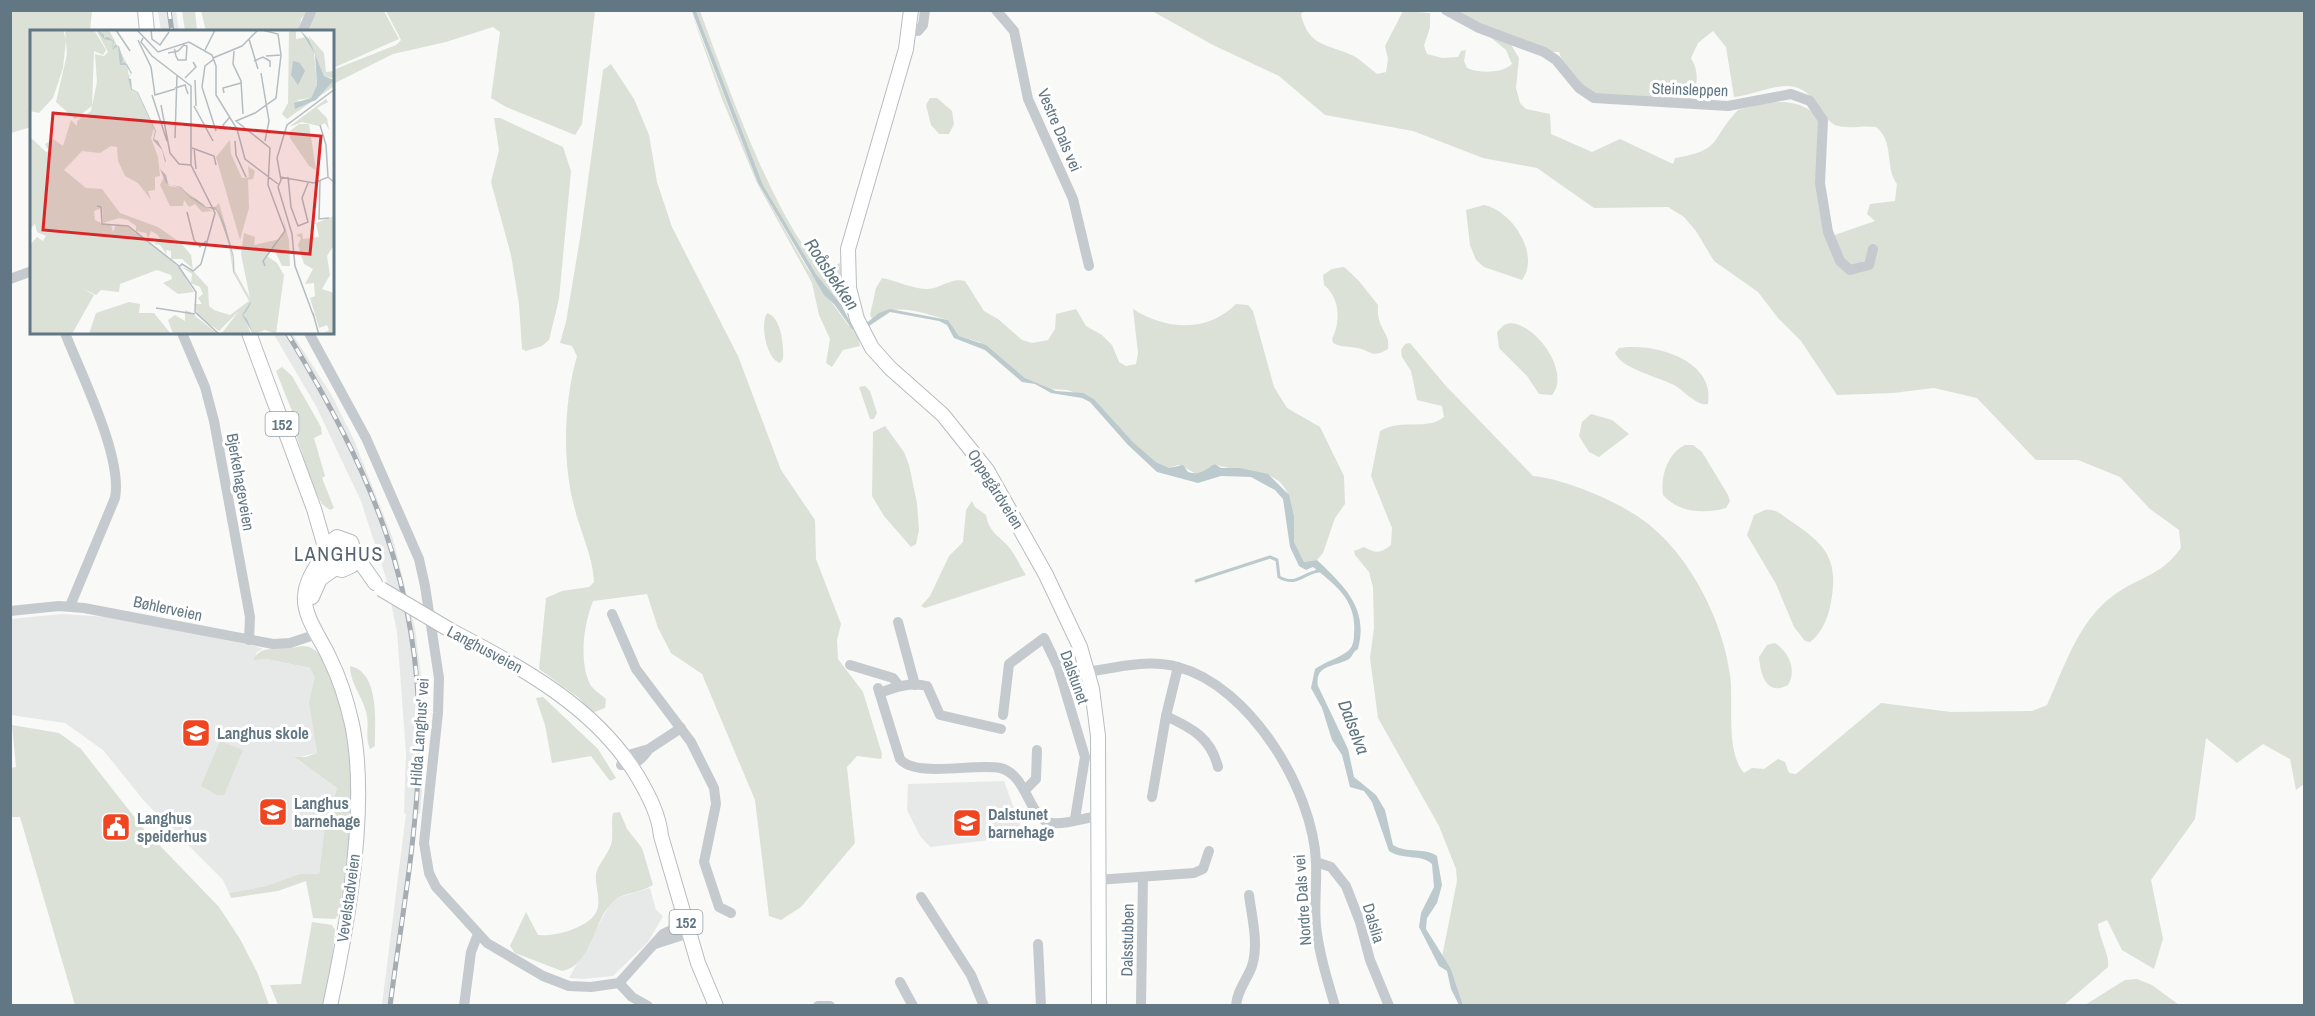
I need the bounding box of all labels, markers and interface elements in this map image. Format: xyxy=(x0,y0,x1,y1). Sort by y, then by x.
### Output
inset map xyxy=(30,30,334,334)
street label: Steinsleppen xyxy=(1651,77,1729,101)
street label: Vestre Dals vei xyxy=(1033,85,1087,175)
water label: Roåsbekken xyxy=(799,233,865,315)
road number: 152 xyxy=(266,412,298,436)
street label: Bjerkehageveien xyxy=(222,432,260,532)
street label: Oppegårdveien xyxy=(963,445,1029,533)
district label: LANGHUS xyxy=(294,540,384,567)
street label: Bøhlerveien xyxy=(131,590,205,626)
street label: Langhusveien xyxy=(443,620,527,678)
street label: Dalstunet xyxy=(1055,647,1095,707)
street label: Hilda Langhus' vei xyxy=(404,677,434,787)
water label: Dalselva xyxy=(1332,696,1376,758)
school or university icon: Langhus skole xyxy=(180,717,212,749)
place label: Langhus skole xyxy=(217,722,309,744)
place label: Langhus barnehage xyxy=(294,792,360,832)
school or university icon: Langhus barnehage xyxy=(257,796,289,828)
place label: Dalstunet barnehage xyxy=(988,803,1054,843)
place label: Langhus speiderhus xyxy=(137,807,207,847)
school or university icon: Dalstunet barnehage xyxy=(951,807,983,839)
public building icon: Langhus speiderhus xyxy=(100,811,132,843)
street label: Vevelstadveien xyxy=(331,852,365,944)
street label: Nordre Dals vei xyxy=(1288,854,1316,946)
street label: Dalslia xyxy=(1358,901,1391,946)
street label: Dalsstubben xyxy=(1115,903,1139,977)
road number: 152 xyxy=(670,910,702,934)

